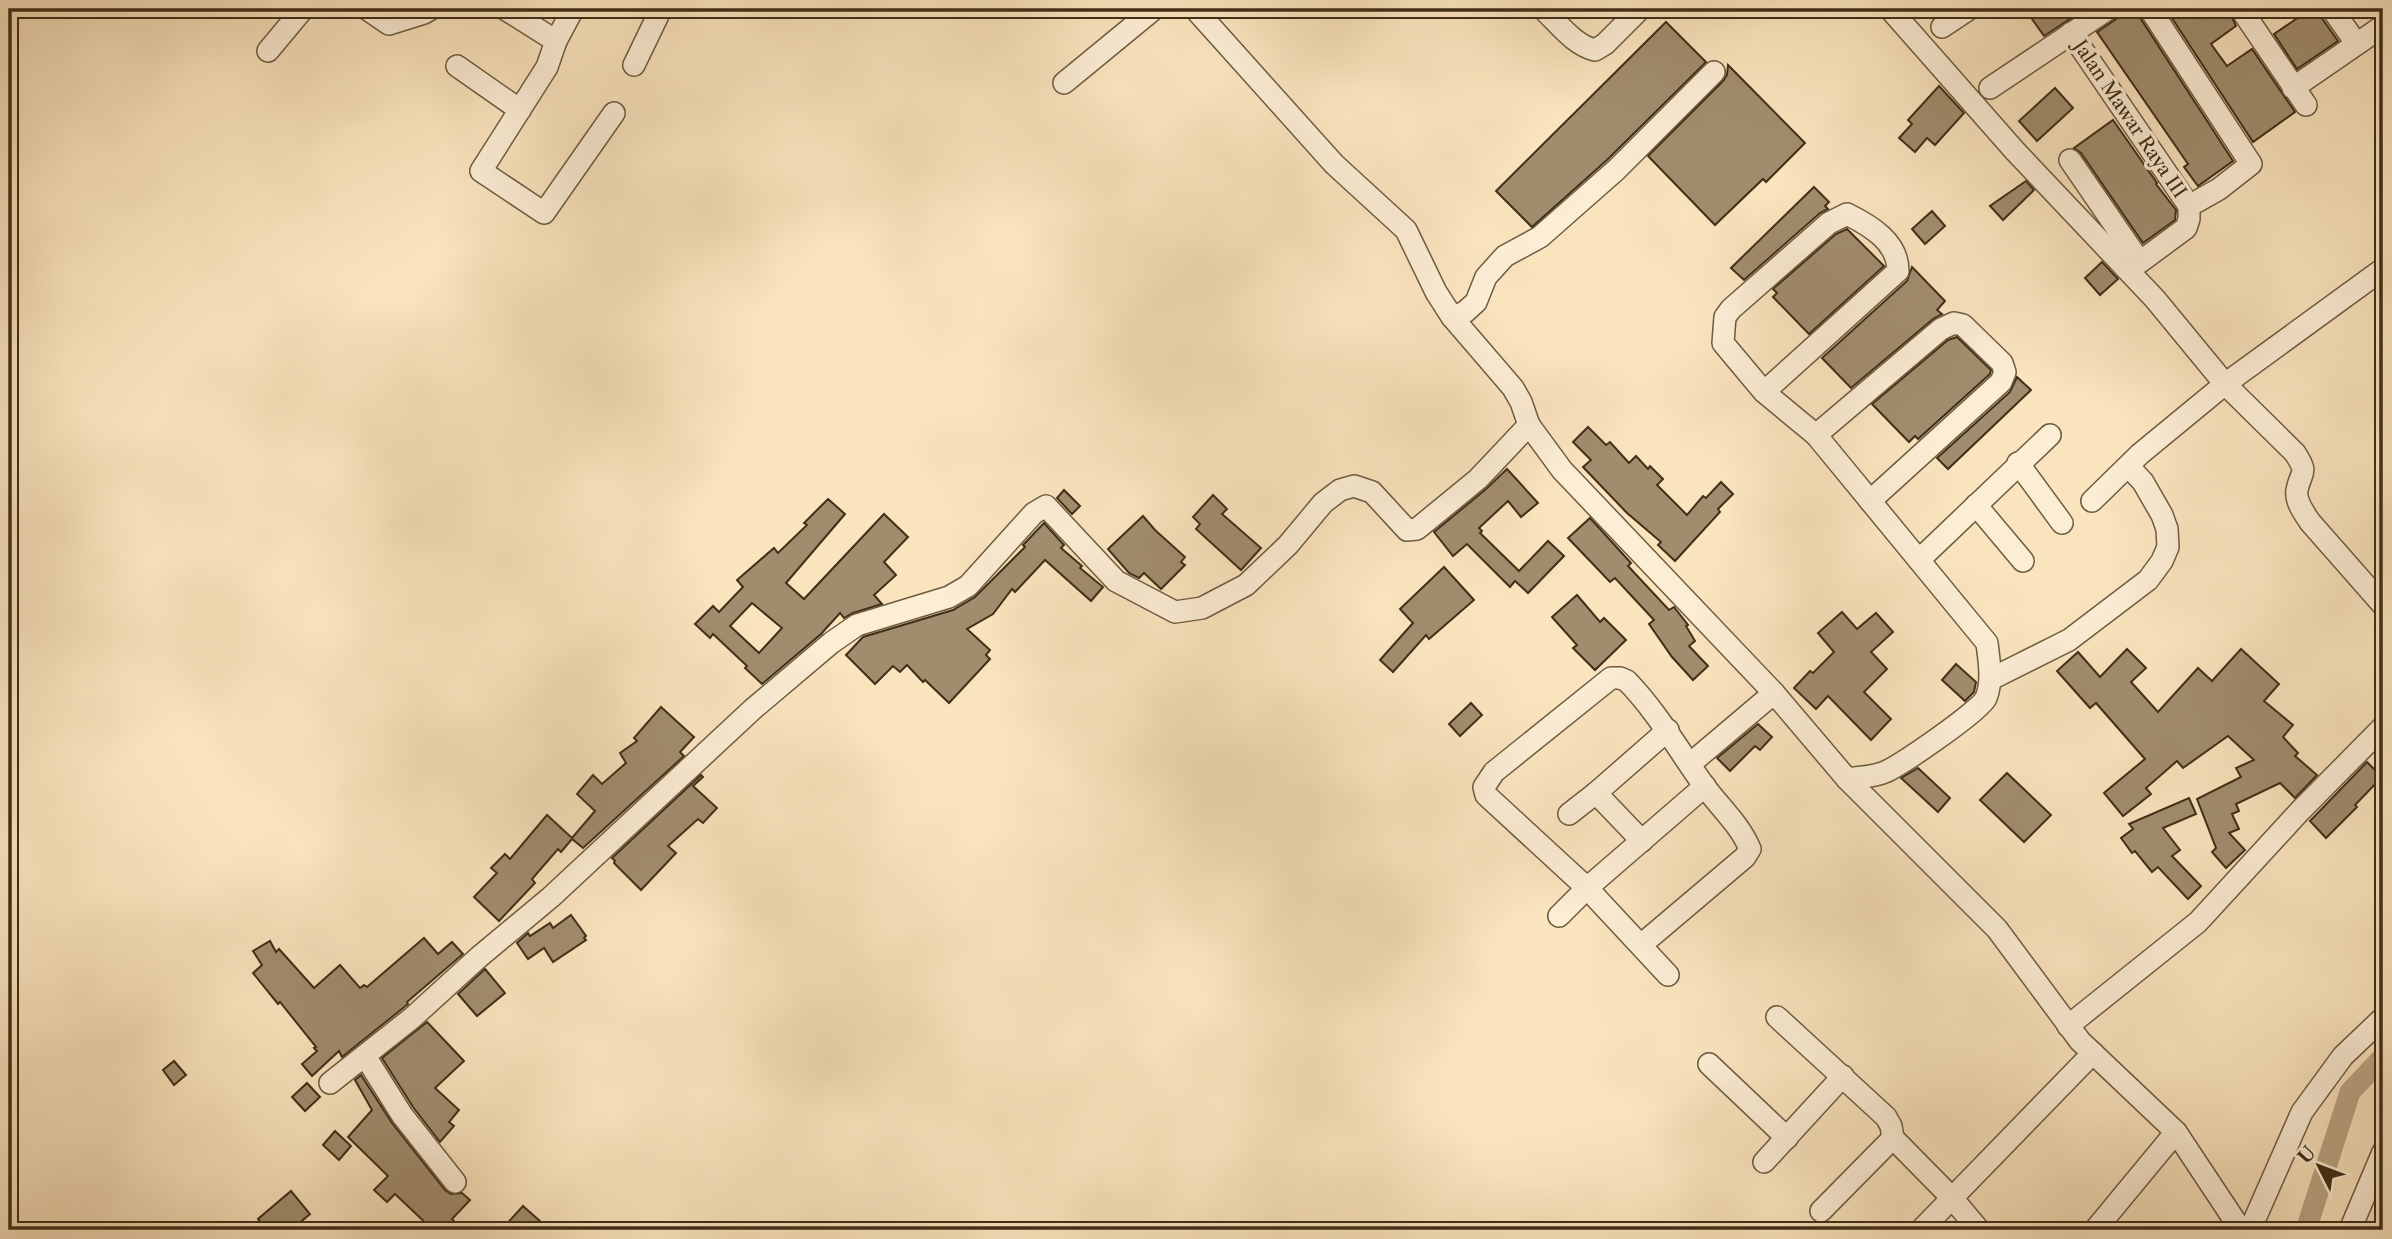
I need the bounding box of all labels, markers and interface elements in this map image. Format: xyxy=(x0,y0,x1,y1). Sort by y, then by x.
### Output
street label: Jalan Mawar Raya III xyxy=(2067,33,2191,202)
north arrow xyxy=(2284,1130,2354,1200)
text: U xyxy=(2293,1141,2321,1168)

